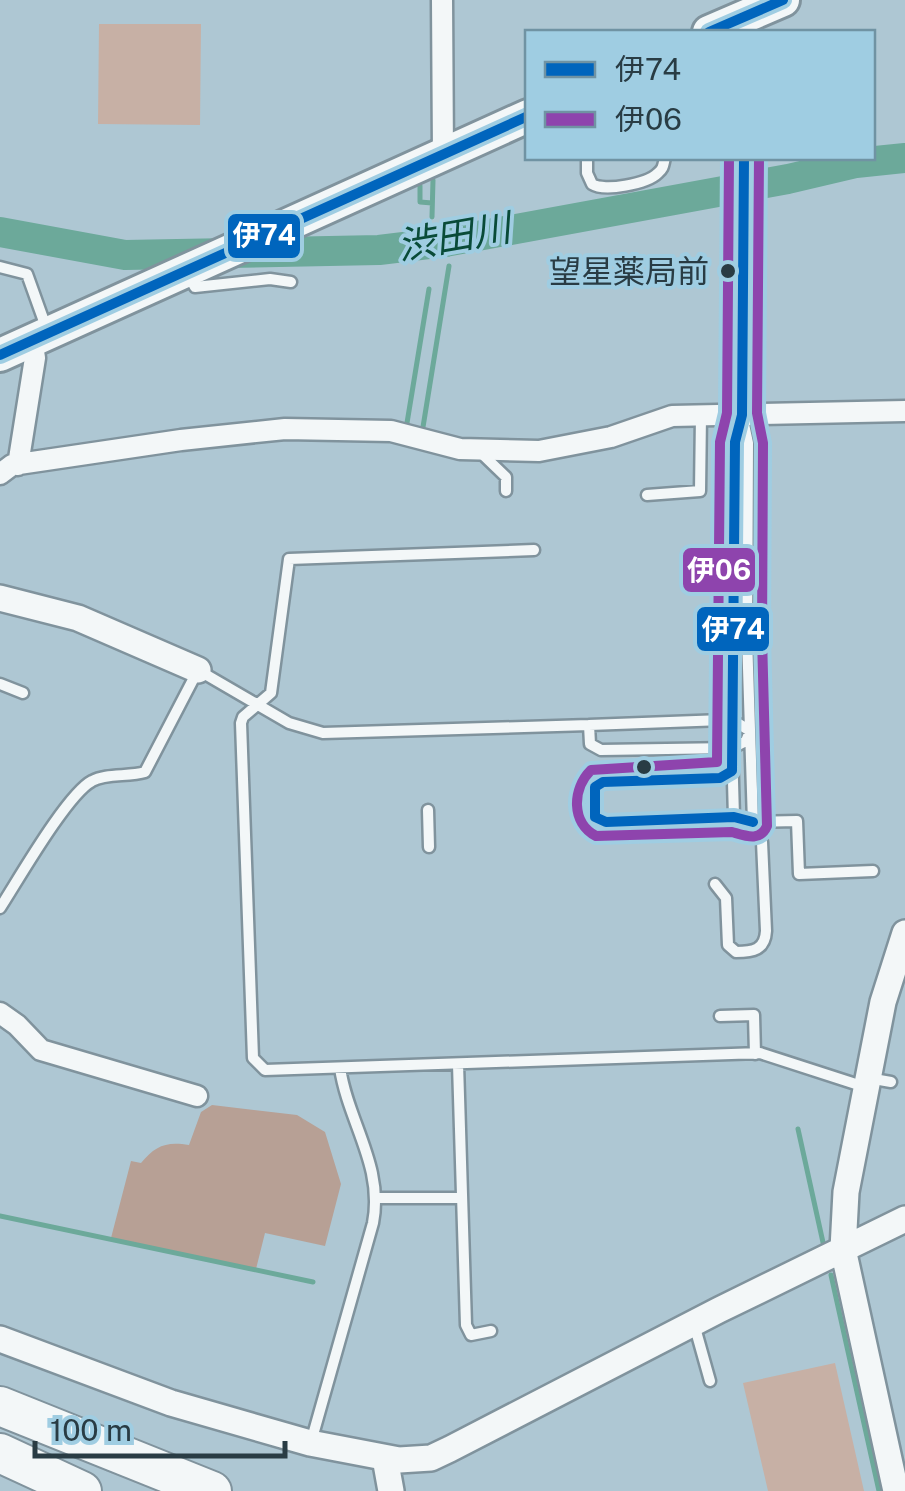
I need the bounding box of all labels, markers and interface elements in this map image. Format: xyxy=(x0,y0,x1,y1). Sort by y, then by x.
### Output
legend xyxy=(525,30,875,160)
text: 伊74 xyxy=(615,51,681,87)
text: 伊06 xyxy=(615,101,682,137)
water label: 渋田川 xyxy=(394,204,518,269)
line badge: 伊74 xyxy=(226,212,302,260)
text: 伊74 xyxy=(232,218,296,251)
place label: 望星薬局前 xyxy=(549,253,709,290)
marker: 望星薬局前 xyxy=(718,261,738,281)
line badge: 伊06 xyxy=(681,546,757,594)
text: 伊06 xyxy=(687,553,751,586)
line badge: 伊74 xyxy=(695,605,771,653)
text: 伊74 xyxy=(701,612,765,645)
unlabelled marker xyxy=(634,757,654,777)
scale bar xyxy=(35,1396,285,1458)
text: 100 m xyxy=(50,1412,132,1448)

